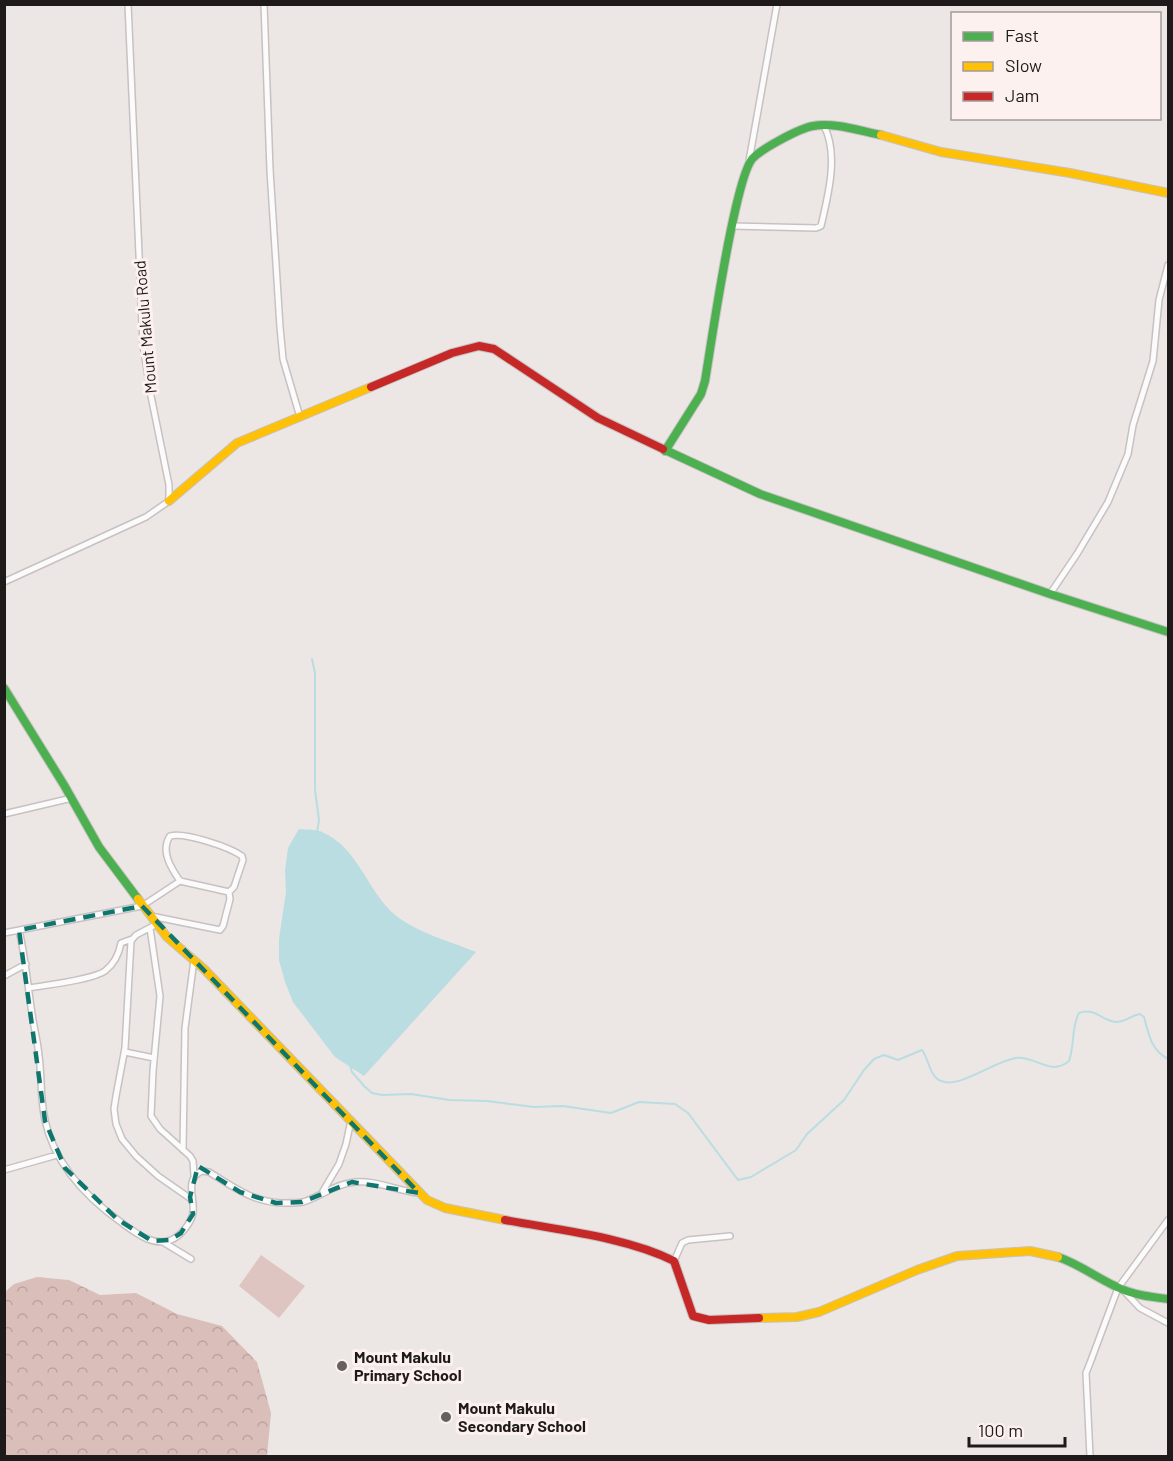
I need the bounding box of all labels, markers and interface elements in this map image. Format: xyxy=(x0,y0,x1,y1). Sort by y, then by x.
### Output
legend xyxy=(951,12,1161,120)
text: Fast xyxy=(1005,24,1039,46)
text: Slow xyxy=(1005,54,1042,76)
text: Jam xyxy=(1005,84,1039,106)
street label: Mount Makulu Road xyxy=(129,260,160,394)
place label: Mount Makulu Primary School xyxy=(354,1347,462,1384)
marker: Mount Makulu Primary School xyxy=(335,1359,349,1373)
place label: Mount Makulu Secondary School xyxy=(458,1398,586,1435)
marker: Mount Makulu Secondary School xyxy=(439,1410,453,1424)
scale bar xyxy=(969,1410,1065,1448)
text: 100 m xyxy=(978,1419,1023,1441)

